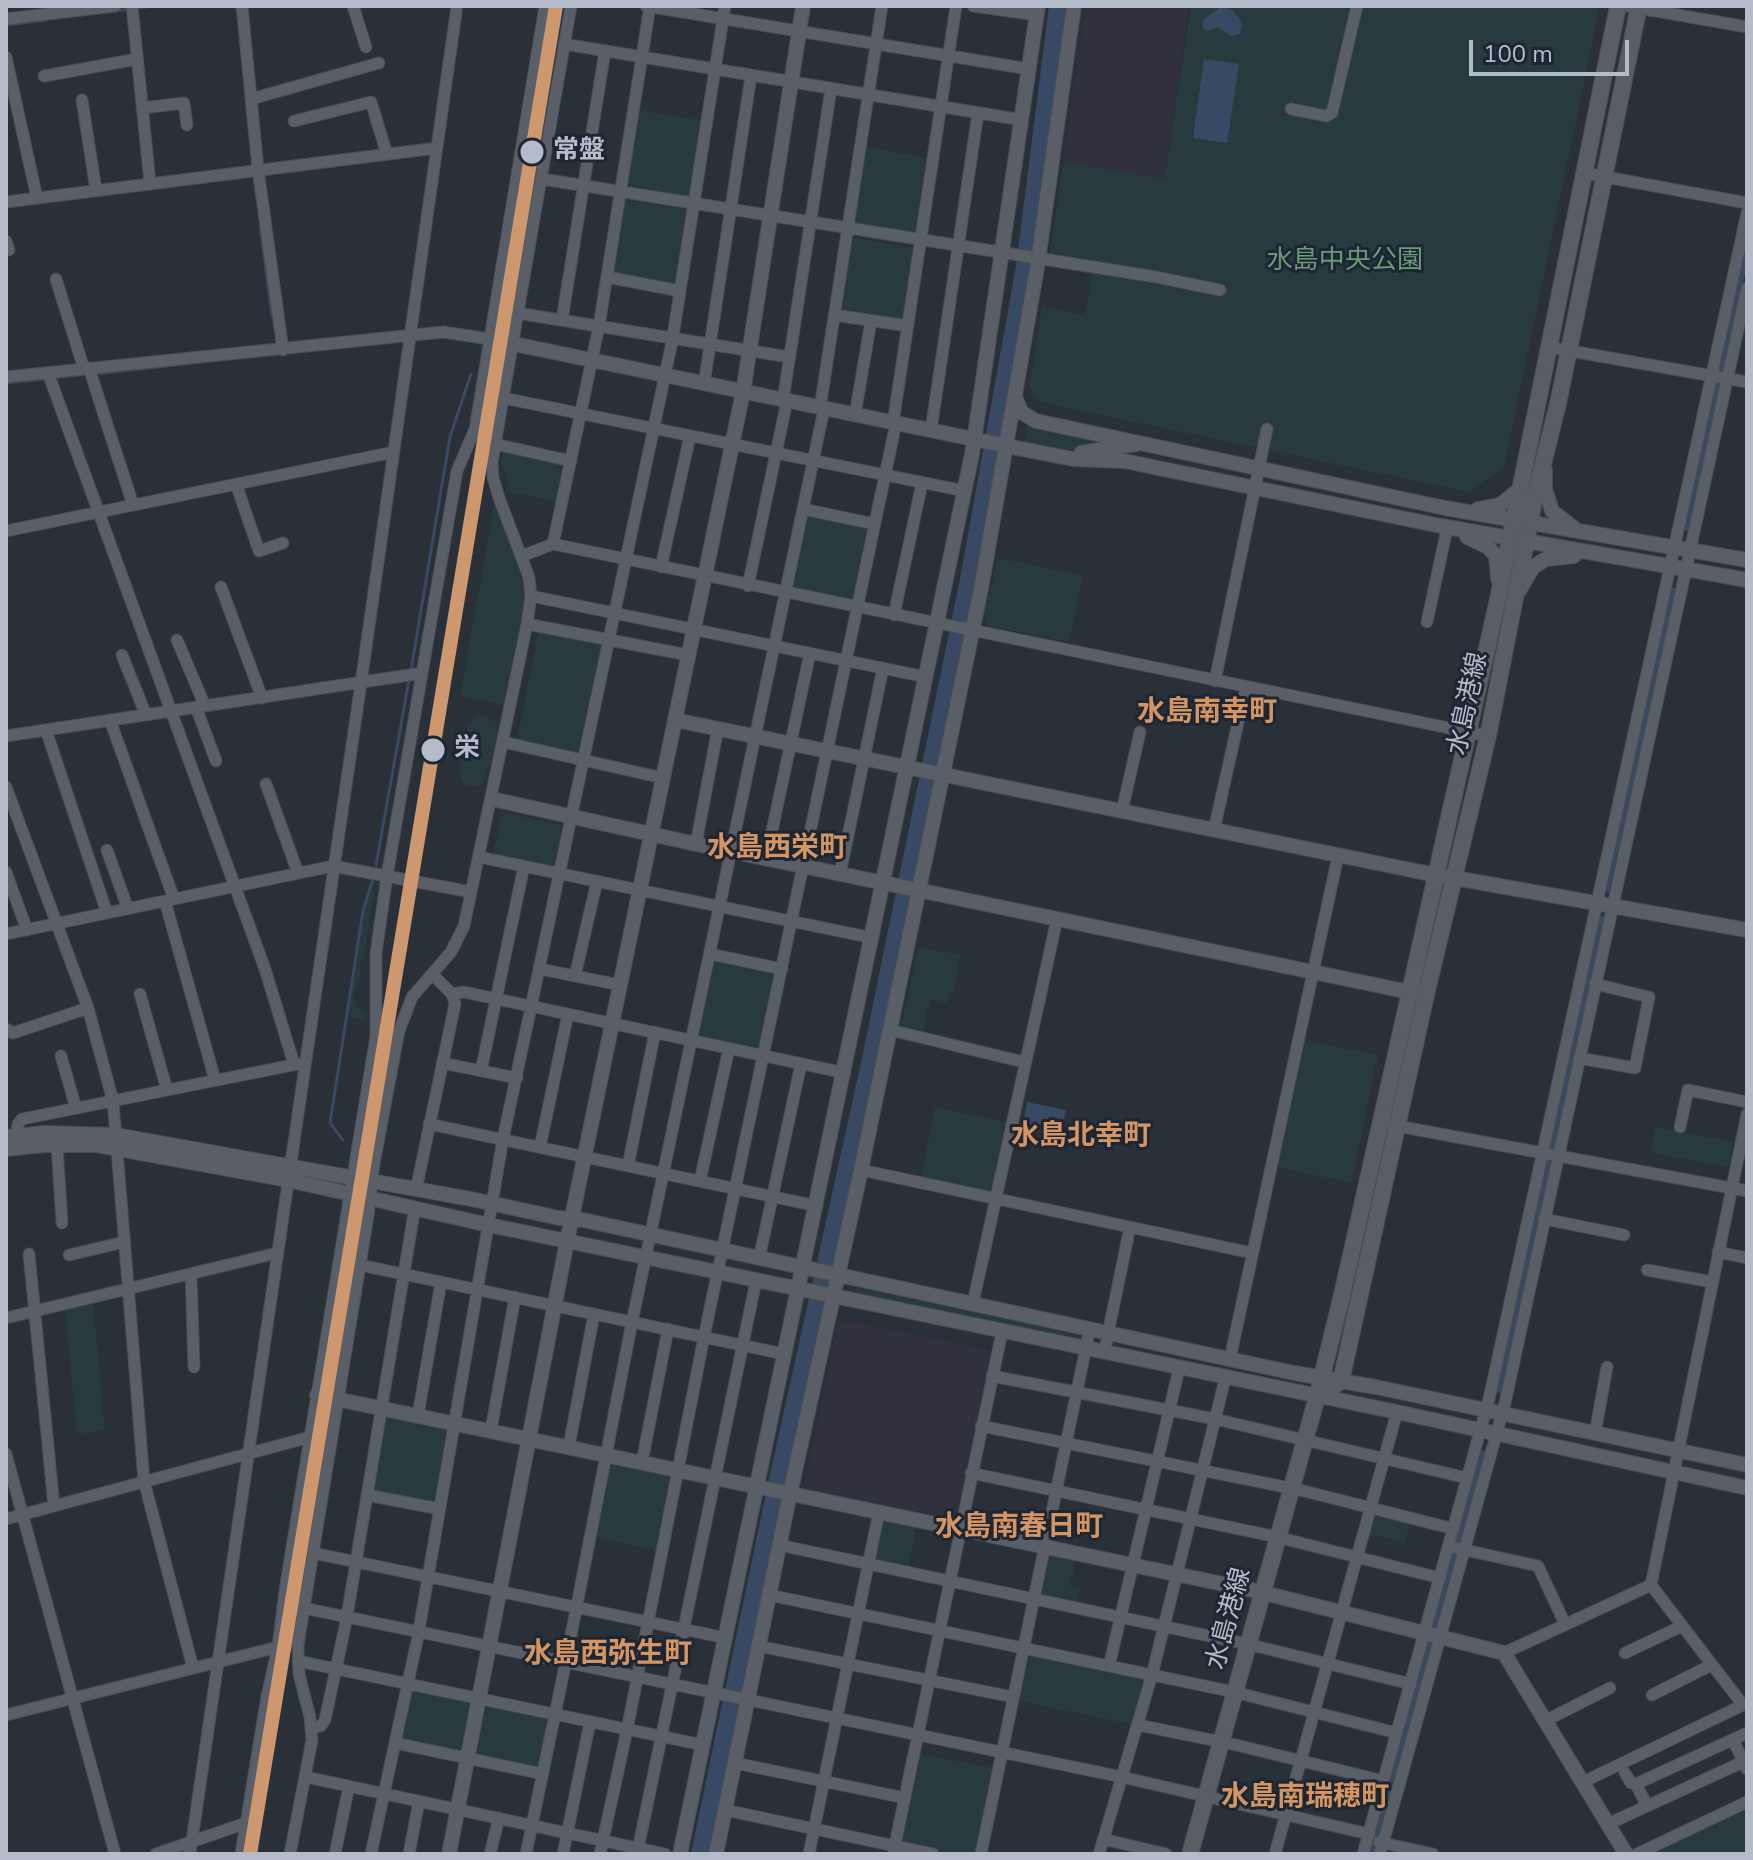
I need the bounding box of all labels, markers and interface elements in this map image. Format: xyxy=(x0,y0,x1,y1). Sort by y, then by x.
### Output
scale bar xyxy=(1473,24,1633,74)
text: 100 m xyxy=(1483,38,1553,70)
place label: 常盤 xyxy=(553,136,605,168)
marker: 常盤 xyxy=(518,138,546,166)
park label: 水島中央公園 xyxy=(1267,246,1423,278)
street label: 水島港線 xyxy=(1443,650,1495,758)
district label: 水島南幸町 xyxy=(1137,696,1277,730)
place label: 栄 xyxy=(454,734,480,766)
marker: 栄 xyxy=(419,736,447,764)
district label: 水島西栄町 xyxy=(707,832,847,866)
district label: 水島北幸町 xyxy=(1011,1120,1151,1154)
district label: 水島南春日町 xyxy=(935,1511,1103,1545)
street label: 水島港線 xyxy=(1201,1565,1259,1673)
district label: 水島西弥生町 xyxy=(524,1638,692,1672)
district label: 水島南瑞穂町 xyxy=(1221,1781,1389,1815)

